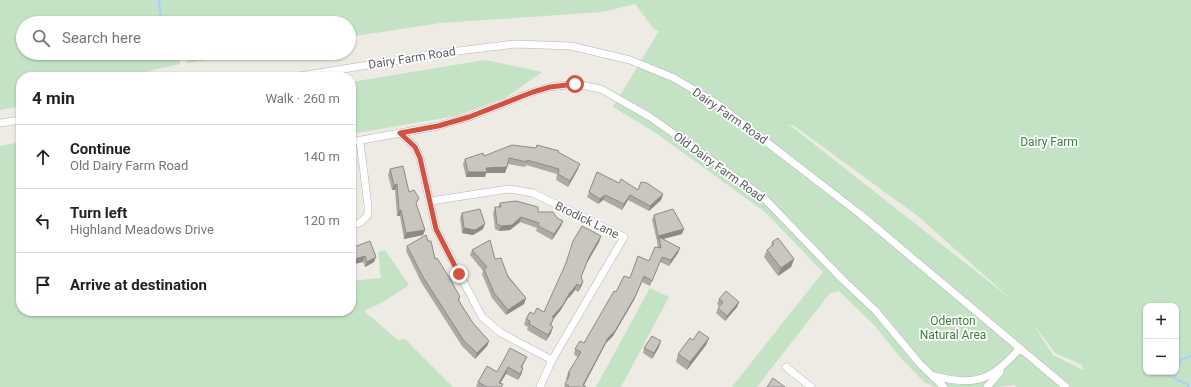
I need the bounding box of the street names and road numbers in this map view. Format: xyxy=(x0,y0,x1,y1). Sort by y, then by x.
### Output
street label: Dairy Farm Road xyxy=(367,44,457,72)
street label: Dairy Farm Road xyxy=(690,85,770,147)
street label: Old Dairy Farm Road xyxy=(671,129,767,205)
street label: Brodick Lane xyxy=(553,199,621,241)

